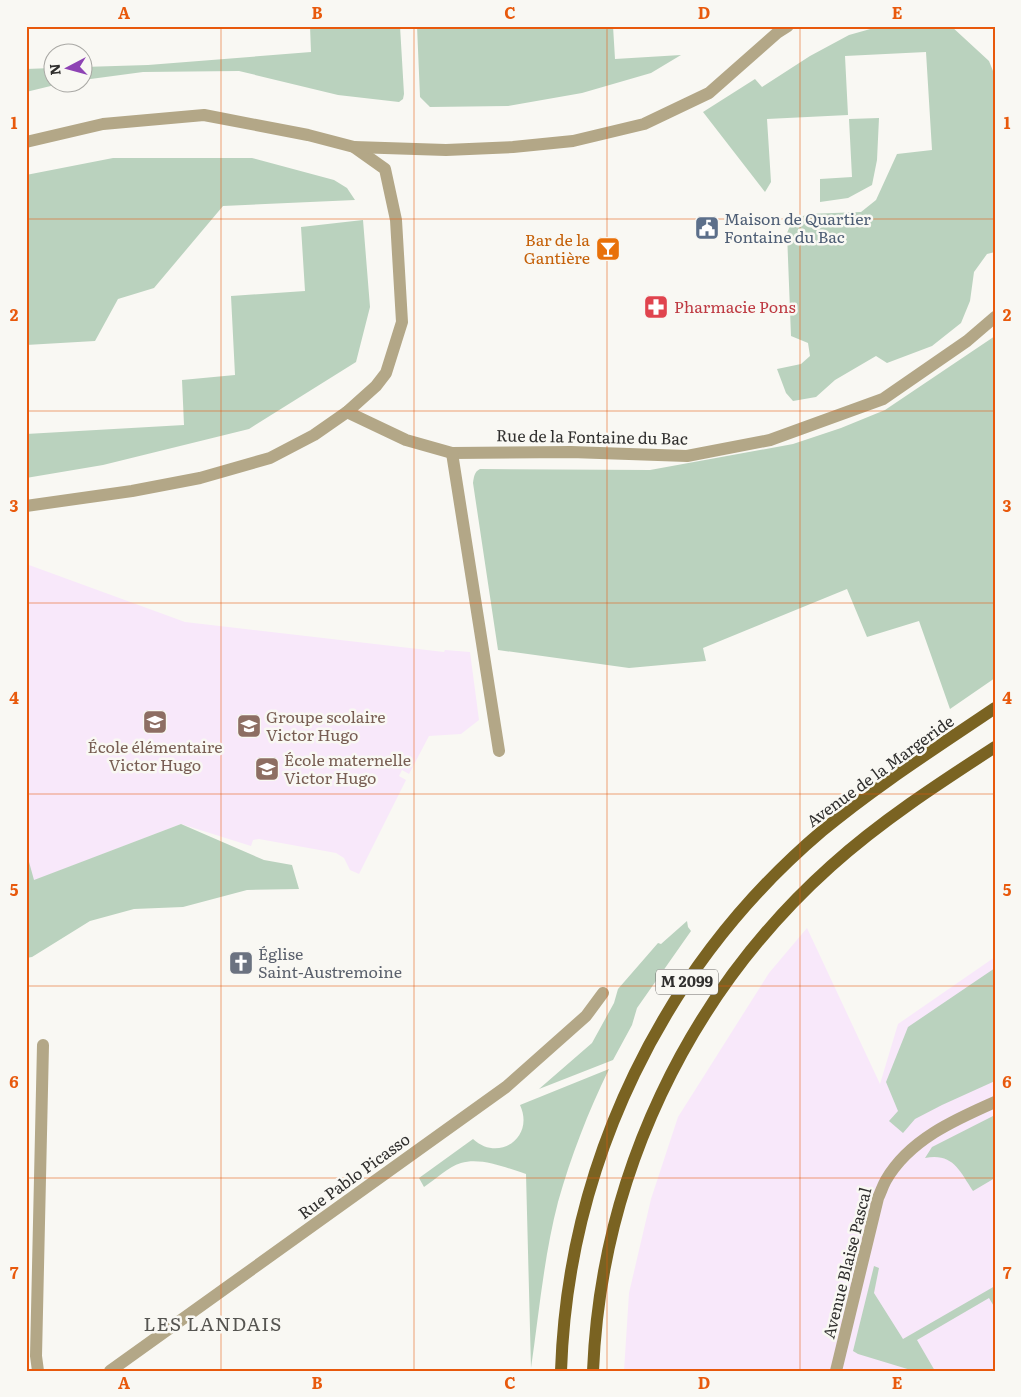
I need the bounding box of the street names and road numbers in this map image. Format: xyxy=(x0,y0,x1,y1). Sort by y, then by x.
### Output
street label: Rue de la Fontaine du Bac xyxy=(496,422,688,450)
street label: Avenue de la Margeride xyxy=(801,708,958,832)
road number: M 2099 xyxy=(656,970,718,994)
street label: Rue Pablo Picasso xyxy=(293,1126,414,1224)
street label: Avenue Blaise Pascal xyxy=(816,1185,876,1341)

